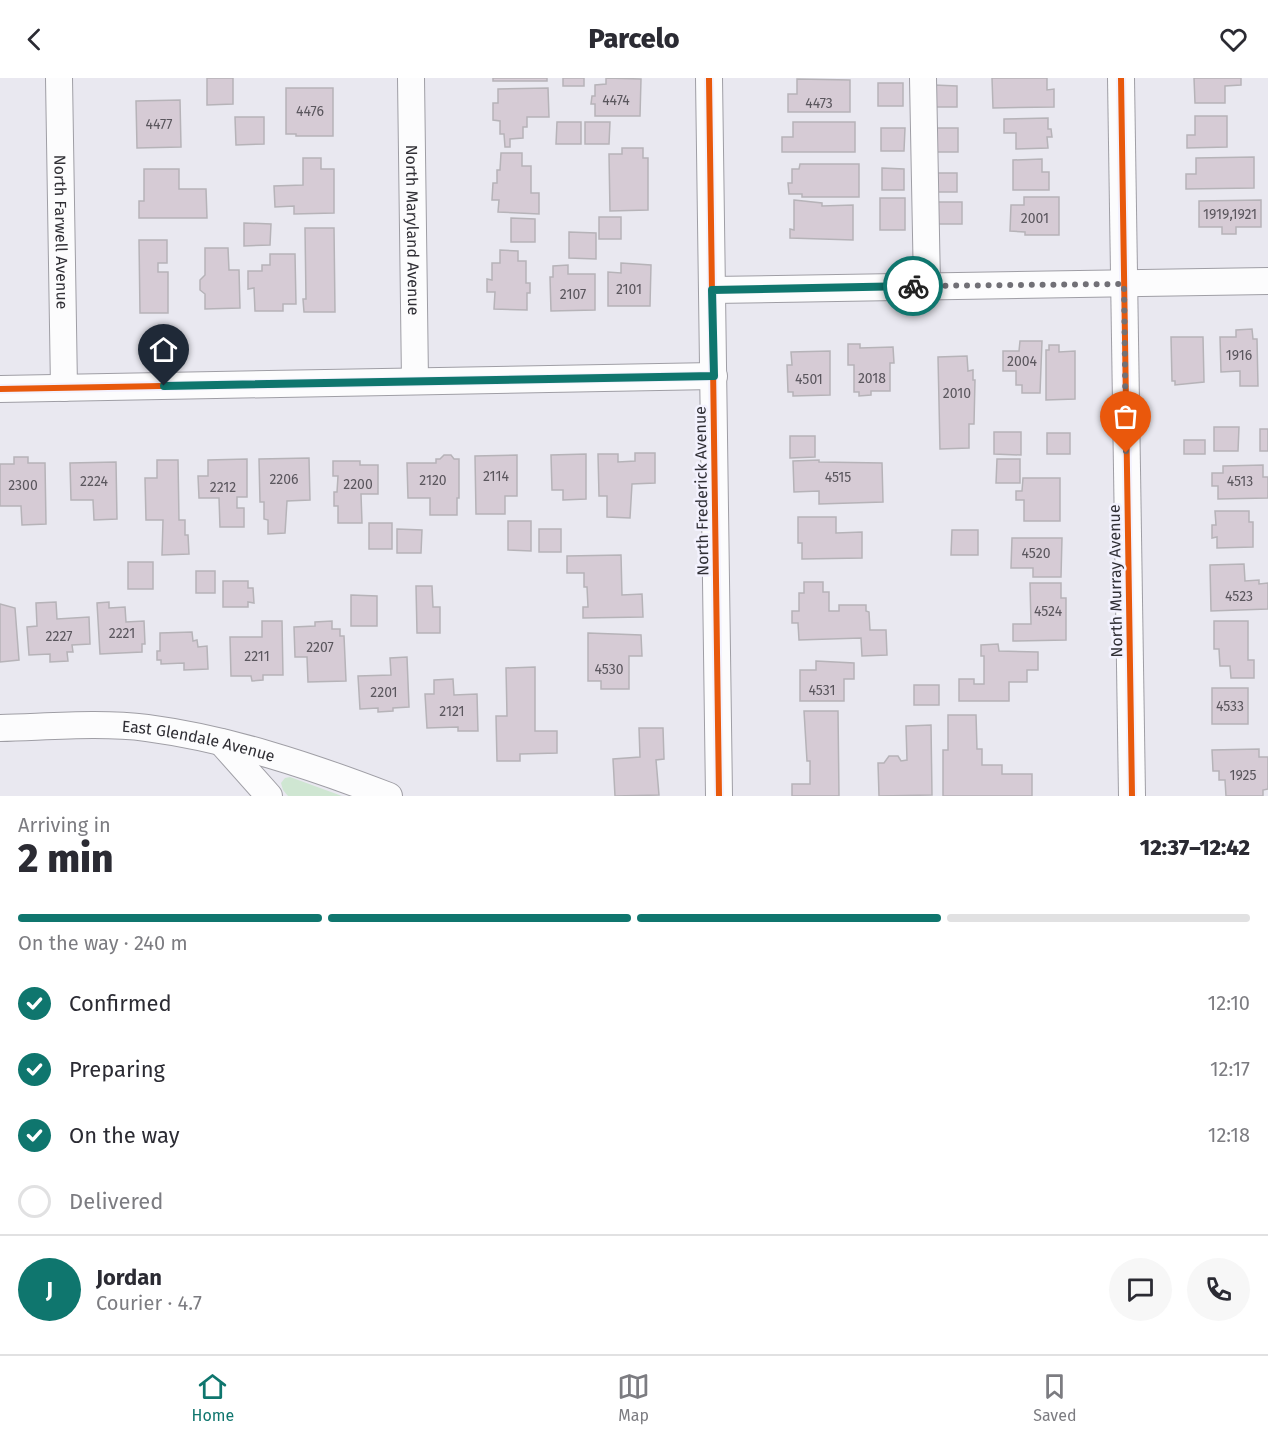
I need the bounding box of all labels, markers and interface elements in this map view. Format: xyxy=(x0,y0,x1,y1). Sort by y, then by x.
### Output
icon: back xyxy=(18,23,51,56)
text: Parcelo xyxy=(588,23,680,55)
icon: heart xyxy=(1217,23,1250,56)
house number: 4474 xyxy=(602,92,630,109)
house number: 4473 xyxy=(805,95,833,112)
house number: 4476 xyxy=(296,103,324,120)
house number: 4477 xyxy=(146,116,173,133)
street label: North Maryland Avenue xyxy=(402,144,423,316)
street label: North Farwell Avenue xyxy=(50,154,72,310)
house number: 1919,1921 xyxy=(1203,206,1257,223)
house number: 2001 xyxy=(1021,210,1049,227)
courier xyxy=(883,256,943,316)
icon: bike xyxy=(897,270,930,303)
house number: 2101 xyxy=(616,281,642,298)
house number: 2107 xyxy=(560,286,586,303)
pin xyxy=(138,324,189,386)
icon: home xyxy=(147,333,180,366)
house number: 1916 xyxy=(1226,347,1252,364)
house number: 2004 xyxy=(1007,353,1038,370)
house number: 2018 xyxy=(858,370,886,387)
house number: 4501 xyxy=(795,371,823,388)
house number: 2010 xyxy=(943,385,971,402)
pin xyxy=(1100,391,1151,453)
icon: bag xyxy=(1109,400,1142,433)
street label: North Frederick Avenue xyxy=(691,406,712,576)
house number: 2114 xyxy=(483,468,510,485)
house number: 4515 xyxy=(825,469,851,486)
house number: 2206 xyxy=(269,471,299,488)
house number: 2120 xyxy=(419,472,447,489)
house number: 2224 xyxy=(80,473,108,490)
house number: 4513 xyxy=(1227,473,1253,490)
house number: 2200 xyxy=(343,476,373,493)
house number: 2300 xyxy=(8,477,38,494)
house number: 2212 xyxy=(210,479,236,496)
street label: North Murray Avenue xyxy=(1105,504,1126,658)
house number: 4520 xyxy=(1022,545,1051,562)
house number: 4523 xyxy=(1225,588,1253,605)
house number: 4524 xyxy=(1034,603,1063,620)
house number: 2221 xyxy=(109,625,135,642)
house number: 2227 xyxy=(46,628,72,645)
house number: 2207 xyxy=(306,639,334,656)
house number: 2211 xyxy=(244,648,270,665)
house number: 4530 xyxy=(594,661,624,678)
house number: 4531 xyxy=(809,682,835,699)
house number: 2201 xyxy=(370,684,398,701)
house number: 4533 xyxy=(1216,698,1244,715)
house number: 2121 xyxy=(439,703,465,720)
street label: East Glendale Avenue xyxy=(121,717,277,766)
house number: 1925 xyxy=(1229,767,1257,784)
text: Arriving in xyxy=(18,813,111,837)
text: 12:37–12:42 xyxy=(1140,834,1250,861)
text: 2 min xyxy=(18,836,114,882)
text: On the way · 240 m xyxy=(18,931,188,955)
icon: check xyxy=(18,987,51,1020)
text: Confirmed xyxy=(69,990,172,1017)
text: 12:10 xyxy=(1208,991,1250,1015)
icon: check xyxy=(18,1053,51,1086)
text: Preparing xyxy=(69,1056,165,1083)
text: 12:17 xyxy=(1210,1057,1250,1081)
icon: check xyxy=(18,1119,51,1152)
text: On the way xyxy=(69,1122,180,1149)
text: 12:18 xyxy=(1208,1123,1250,1147)
text: Delivered xyxy=(69,1188,164,1215)
button: chat xyxy=(1109,1258,1172,1321)
button: phone xyxy=(1187,1258,1250,1321)
text: Jordan xyxy=(96,1264,162,1291)
text: J xyxy=(46,1276,53,1303)
text: Courier · 4.7 xyxy=(96,1291,202,1315)
tab: Home xyxy=(192,1370,234,1425)
tab: Map xyxy=(617,1370,650,1425)
tab: Saved xyxy=(1033,1370,1076,1425)

